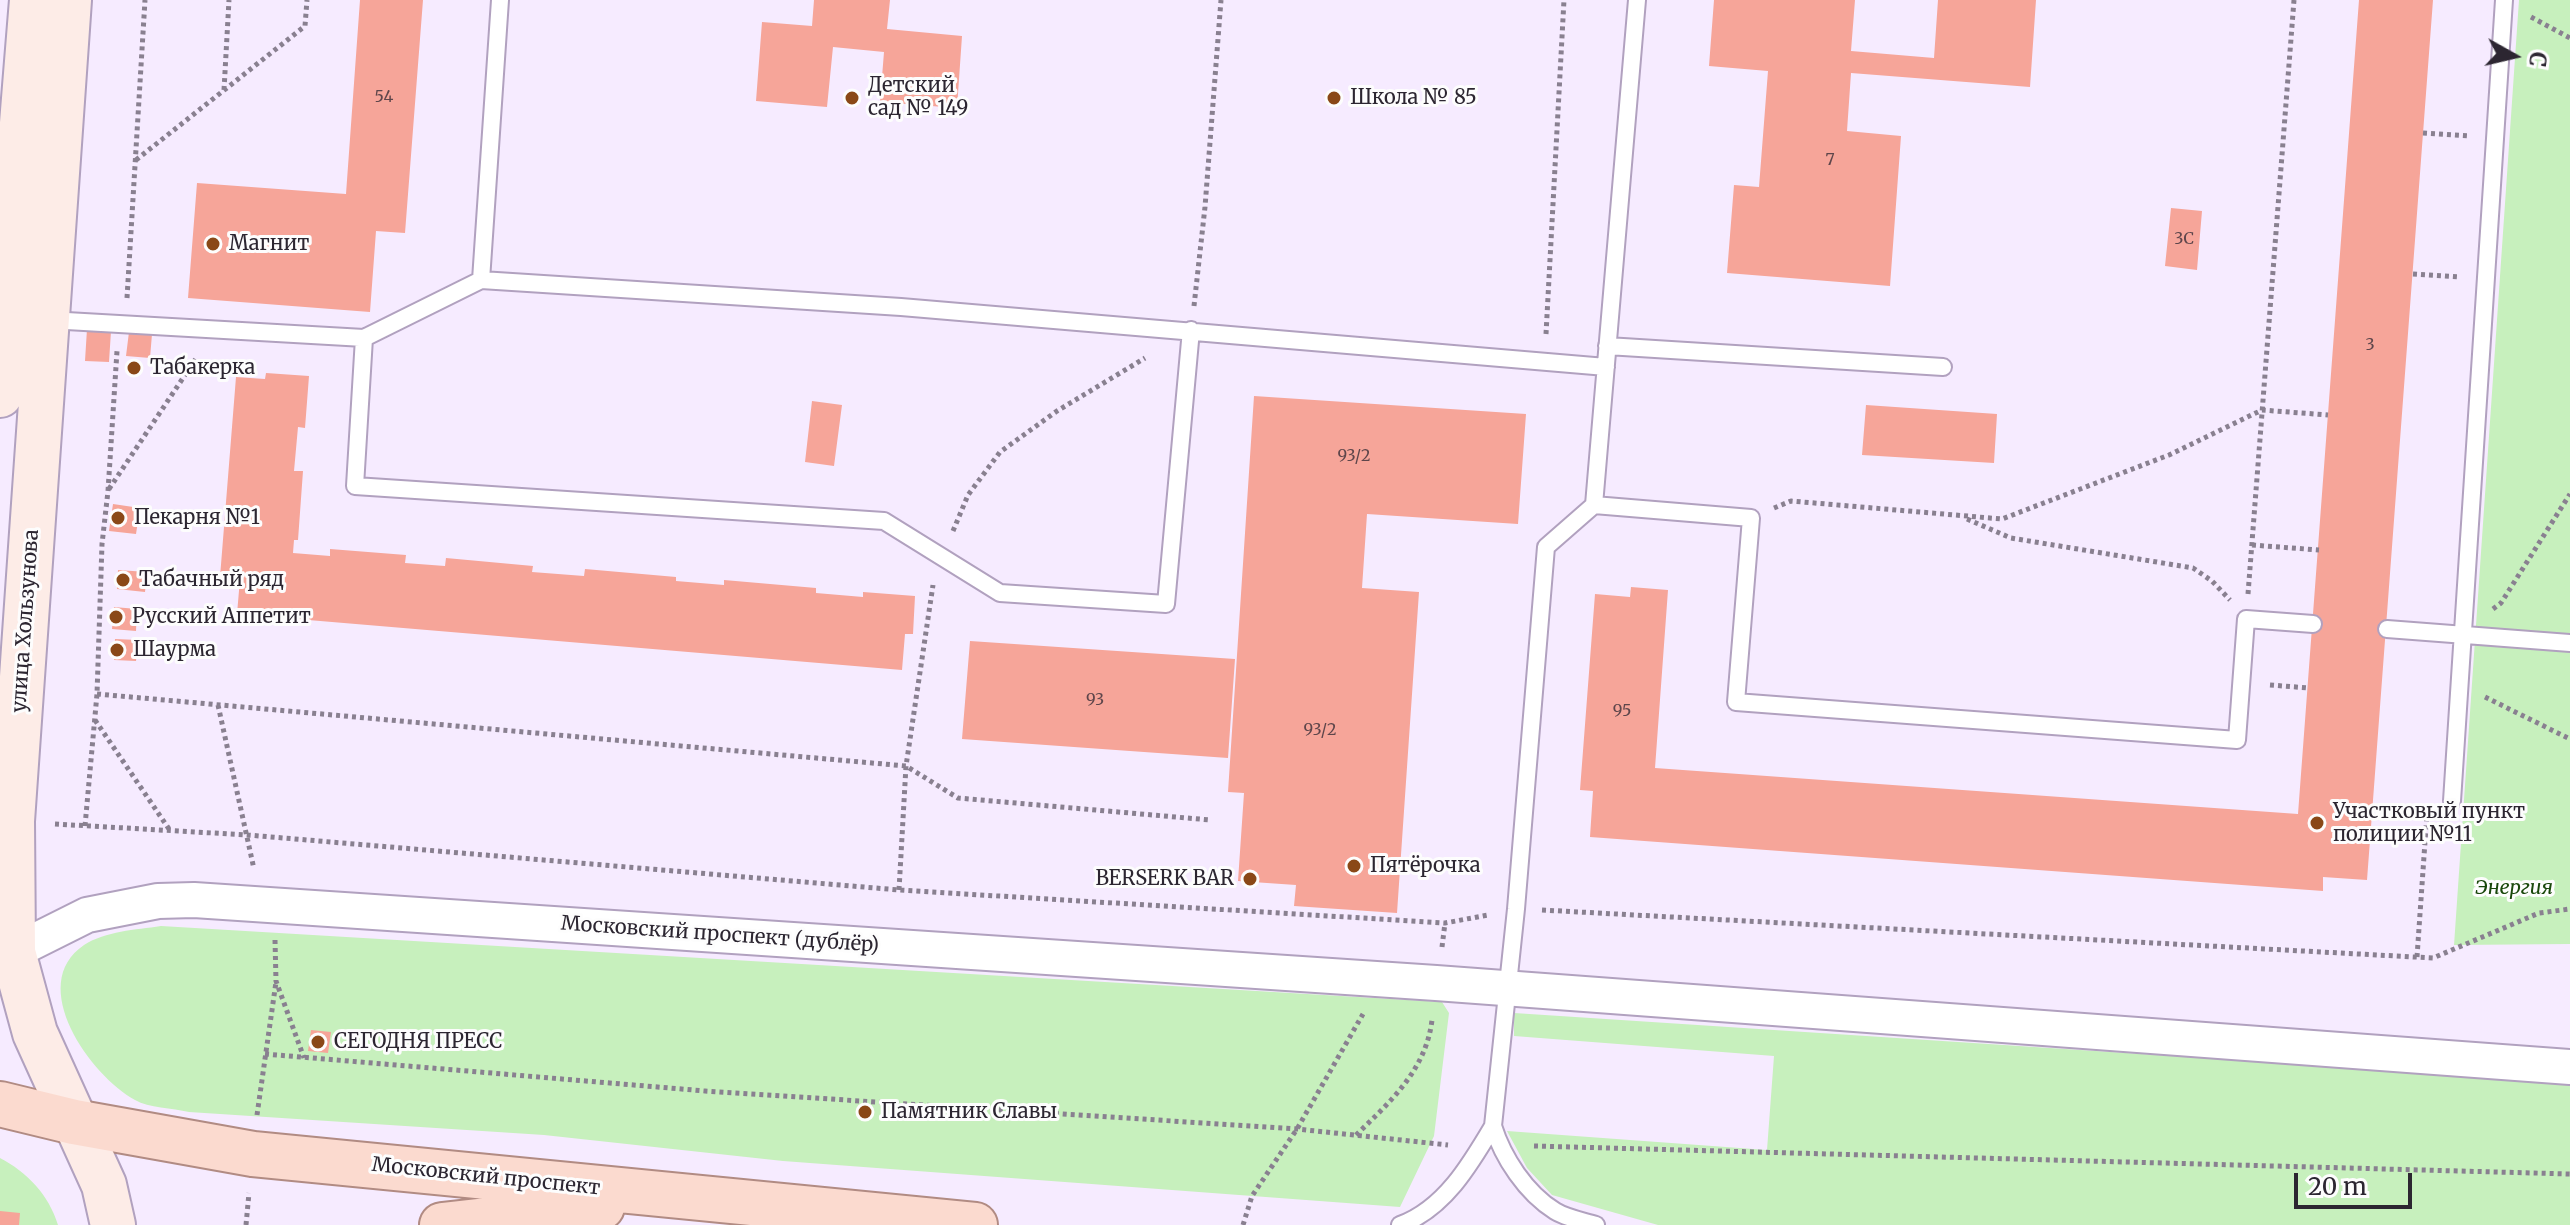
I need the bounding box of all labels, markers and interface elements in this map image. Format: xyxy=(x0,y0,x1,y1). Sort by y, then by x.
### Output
north arrow xyxy=(2474,16,2554,96)
text: С xyxy=(2523,50,2553,69)
place label: Детский сад № 149 xyxy=(868,74,968,121)
place label: Школа № 85 xyxy=(1350,86,1477,110)
house number: 54 xyxy=(375,87,393,107)
marker: Детский сад № 149 xyxy=(843,89,861,107)
marker: Школа № 85 xyxy=(1325,89,1343,107)
house number: 7 xyxy=(1825,150,1835,170)
house number: 3С xyxy=(2174,229,2194,249)
place label: Магнит xyxy=(229,232,309,256)
marker: Магнит xyxy=(204,235,222,253)
house number: 3 xyxy=(2365,335,2375,355)
place label: Табакерка xyxy=(150,356,255,380)
marker: Табакерка xyxy=(125,359,143,377)
house number: 93/2 xyxy=(1338,446,1370,466)
place label: Пекарня №1 xyxy=(134,506,260,530)
marker: Пекарня №1 xyxy=(109,509,127,527)
street label: улица Хользунова xyxy=(8,528,44,714)
place label: Табачный ряд xyxy=(139,568,284,592)
marker: Табачный ряд xyxy=(114,571,132,589)
place label: Русский Аппетит xyxy=(132,605,311,629)
marker: Русский Аппетит xyxy=(107,608,125,626)
place label: Шаурма xyxy=(133,638,216,662)
marker: Шаурма xyxy=(108,641,126,659)
house number: 93 xyxy=(1086,690,1104,710)
house number: 95 xyxy=(1613,701,1631,721)
house number: 93/2 xyxy=(1304,720,1336,740)
place label: Участковый пункт полиции №11 xyxy=(2333,800,2525,847)
marker: Участковый пункт полиции №11 xyxy=(2308,814,2326,832)
place label: Пятёрочка xyxy=(1370,854,1481,878)
marker: Пятёрочка xyxy=(1345,857,1363,875)
place label: BERSERK BAR xyxy=(1095,867,1234,891)
marker: BERSERK BAR xyxy=(1241,870,1259,888)
park label: Энергия xyxy=(2475,876,2553,900)
street label: Московский проспект (дублёр) xyxy=(560,912,880,958)
place label: СЕГОДНЯ ПРЕСС xyxy=(334,1030,502,1054)
marker: СЕГОДНЯ ПРЕСС xyxy=(309,1033,327,1051)
place label: Памятник Славы xyxy=(881,1100,1057,1124)
marker: Памятник Славы xyxy=(856,1103,874,1121)
street label: Московский проспект xyxy=(371,1153,601,1201)
scale bar xyxy=(2298,1157,2416,1207)
text: 20 m xyxy=(2308,1171,2367,1202)

